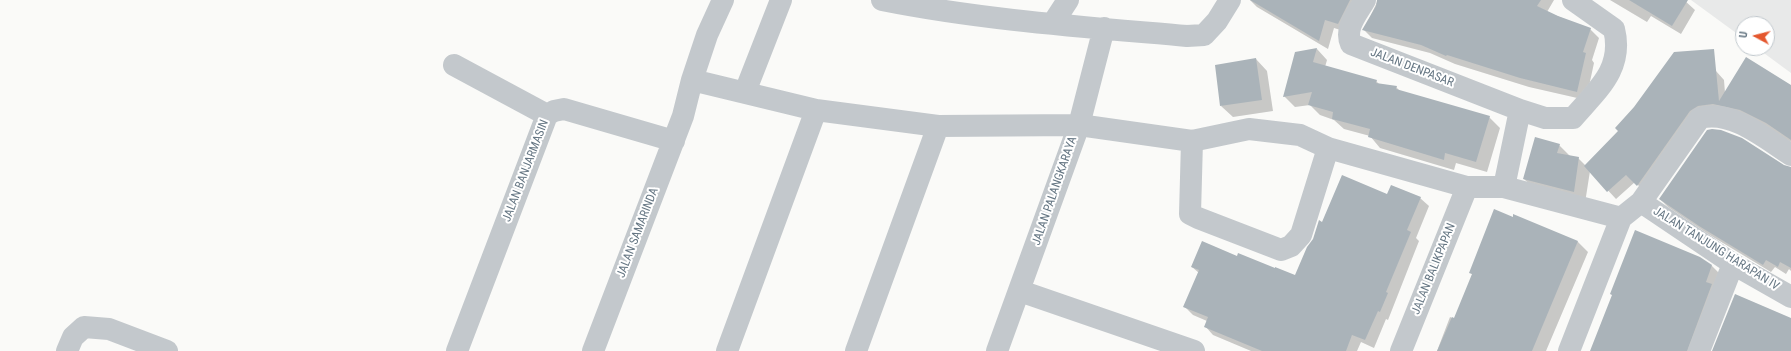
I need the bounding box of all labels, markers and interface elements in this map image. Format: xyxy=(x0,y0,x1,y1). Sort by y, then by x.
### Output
north arrow xyxy=(1735,16,1775,56)
text: U xyxy=(1737,31,1750,39)
street label: JALAN DENPASAR xyxy=(1368,46,1456,90)
street label: JALAN BANJARMASIN xyxy=(500,118,552,224)
street label: JALAN PALANGKARAYA xyxy=(1030,135,1080,247)
street label: JALAN SAMARINDA xyxy=(614,186,662,280)
street label: JALAN TANJUNG HARAPAN IV xyxy=(1650,204,1782,294)
street label: JALAN BALIKPAPAN xyxy=(1409,221,1459,317)

